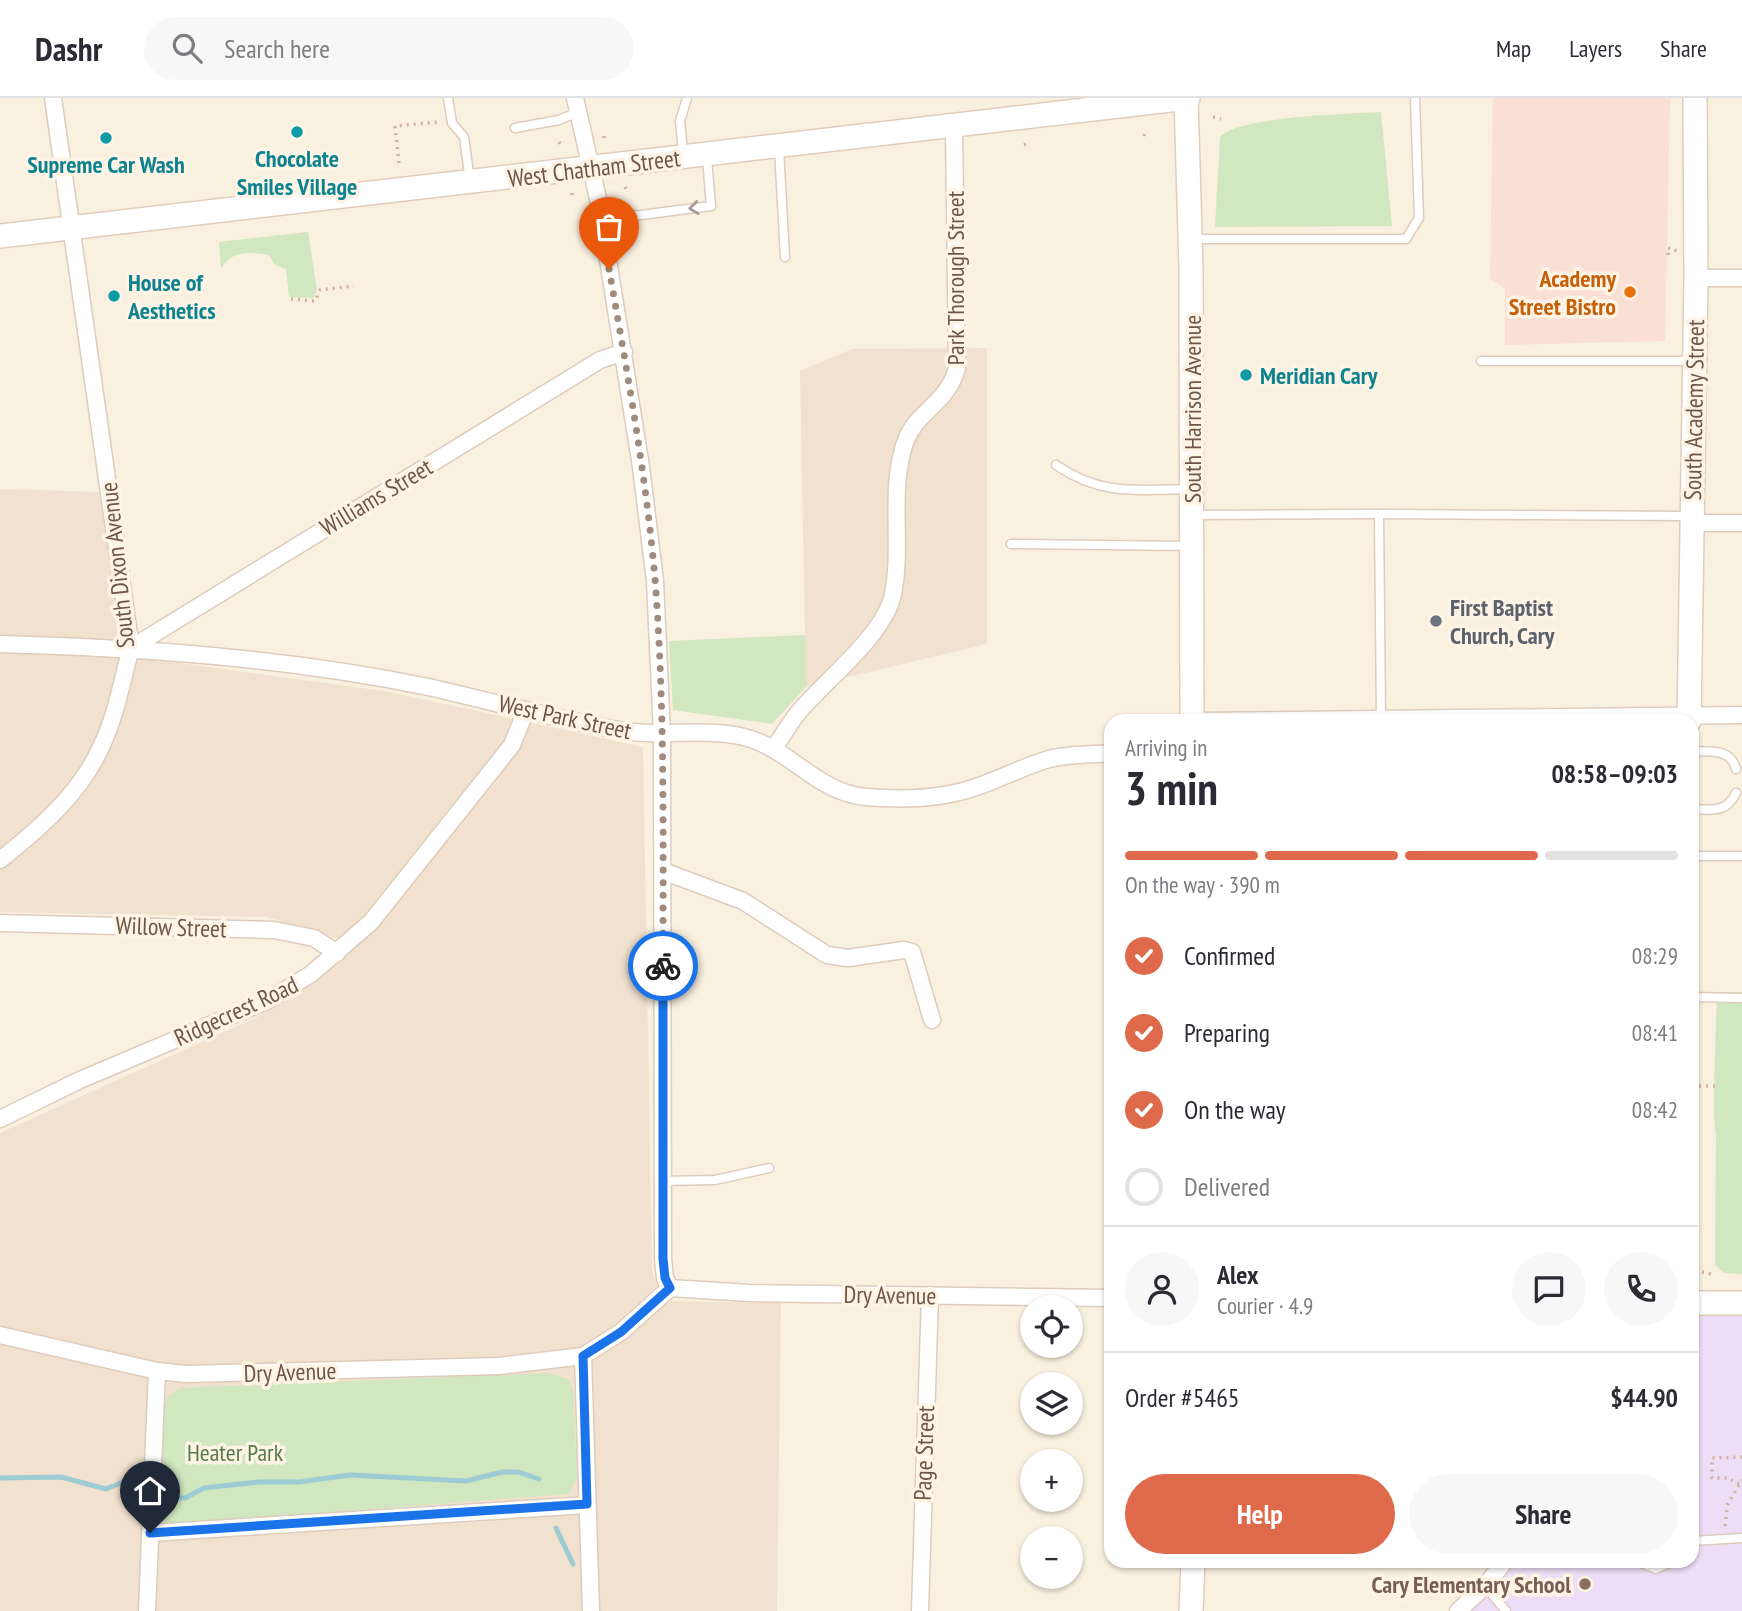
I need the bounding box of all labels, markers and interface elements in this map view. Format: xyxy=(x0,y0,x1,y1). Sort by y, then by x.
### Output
search box xyxy=(144,17,634,80)
text: Dashr xyxy=(35,27,102,70)
icon: search xyxy=(168,29,206,67)
text: Search here xyxy=(224,32,330,65)
text: Map xyxy=(1496,33,1531,64)
text: Layers xyxy=(1569,33,1622,64)
text: Share xyxy=(1660,33,1707,64)
marker: Chocolate Smiles Village xyxy=(289,124,305,140)
marker: Supreme Car Wash xyxy=(98,130,114,146)
street label: West Chatham Street xyxy=(506,142,682,194)
place label: Chocolate Smiles Village xyxy=(237,143,357,202)
place label: Supreme Car Wash xyxy=(27,149,185,180)
street label: Park Thorough Street xyxy=(940,190,971,365)
pin xyxy=(579,197,639,269)
one-way arrow xyxy=(689,201,700,216)
icon: bag xyxy=(590,208,628,246)
place label: Academy Street Bistro xyxy=(1509,263,1616,322)
place label: House of Aesthetics xyxy=(127,267,216,326)
marker: Academy Street Bistro xyxy=(1622,284,1638,300)
marker: House of Aesthetics xyxy=(106,288,122,304)
street label: South Harrison Avenue xyxy=(1177,315,1208,503)
street label: South Academy Street xyxy=(1677,319,1711,501)
place label: Meridian Cary xyxy=(1260,360,1378,391)
marker: Meridian Cary xyxy=(1238,367,1254,383)
street label: Williams Street xyxy=(314,451,438,543)
street label: South Dixon Avenue xyxy=(93,481,141,649)
place label: First Baptist Church, Cary xyxy=(1450,592,1555,651)
marker: First Baptist Church, Cary xyxy=(1428,613,1444,629)
street label: West Park Street xyxy=(496,688,635,746)
text: Arriving in xyxy=(1125,733,1207,762)
text: 08:58–09:03 xyxy=(1551,757,1678,790)
text: 3 min xyxy=(1125,758,1218,818)
text: On the way · 390 m xyxy=(1125,870,1280,899)
street label: Willow Street xyxy=(115,910,227,944)
courier xyxy=(628,931,698,1001)
icon: check xyxy=(1125,937,1163,975)
text: Confirmed xyxy=(1184,939,1275,972)
text: 08:29 xyxy=(1632,941,1678,970)
icon: bike xyxy=(644,947,682,985)
street label: Ridgecrest Road xyxy=(169,969,303,1053)
icon: check xyxy=(1125,1014,1163,1052)
text: Preparing xyxy=(1184,1016,1270,1049)
text: 08:41 xyxy=(1632,1018,1678,1047)
icon: check xyxy=(1125,1091,1163,1129)
text: On the way xyxy=(1184,1093,1286,1126)
text: 08:42 xyxy=(1632,1095,1678,1124)
text: Delivered xyxy=(1184,1170,1270,1203)
button: person xyxy=(1125,1252,1199,1326)
button: chat xyxy=(1512,1252,1586,1326)
button: phone xyxy=(1604,1252,1678,1326)
text: Alex xyxy=(1217,1258,1258,1291)
street label: Dry Avenue xyxy=(843,1279,937,1311)
text: Courier · 4.9 xyxy=(1217,1291,1313,1320)
map controls xyxy=(1020,1295,1083,1589)
button: locate xyxy=(1020,1295,1083,1358)
street label: Dry Avenue xyxy=(243,1355,337,1389)
button: layers xyxy=(1020,1372,1083,1435)
text: Order #5465 xyxy=(1125,1381,1240,1414)
text: $44.90 xyxy=(1610,1381,1678,1414)
street label: Page Street xyxy=(907,1405,941,1501)
park label: Heater Park xyxy=(187,1437,284,1468)
button: + xyxy=(1020,1449,1083,1512)
pin xyxy=(120,1461,180,1533)
icon: home xyxy=(131,1472,169,1510)
button: Help xyxy=(1125,1474,1395,1554)
button: Share xyxy=(1409,1474,1678,1554)
button: − xyxy=(1020,1526,1083,1589)
place label: Cary Elementary School xyxy=(1371,1569,1571,1600)
marker: Cary Elementary School xyxy=(1577,1576,1593,1592)

